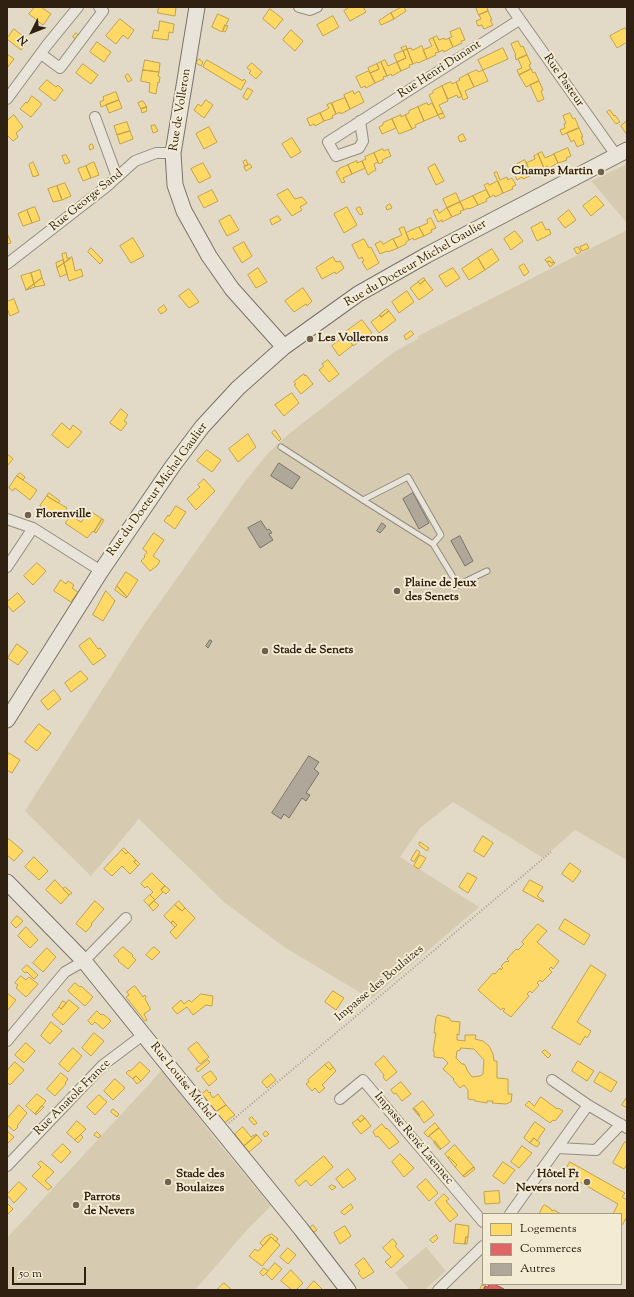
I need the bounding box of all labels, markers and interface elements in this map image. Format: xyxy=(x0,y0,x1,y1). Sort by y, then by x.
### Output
north arrow xyxy=(12,12,52,52)
text: N xyxy=(14,31,32,49)
street label: Rue Henri Dunant xyxy=(396,38,484,102)
street label: Rue Pasteur xyxy=(540,52,586,110)
street label: Rue de Volleron xyxy=(167,68,195,152)
place label: Champs Martin xyxy=(512,165,593,179)
street label: Rue George Sand xyxy=(47,167,127,235)
marker: Champs Martin xyxy=(596,167,606,177)
street label: Rue du Docteur Michel Gaulier xyxy=(342,217,490,311)
place label: Les Vollerons xyxy=(318,332,388,346)
marker: Les Vollerons xyxy=(305,334,315,344)
street label: Rue du Docteur Michel Gaulier xyxy=(105,420,211,560)
place label: Florenville xyxy=(36,508,91,522)
marker: Florenville xyxy=(23,510,33,520)
place label: Plaine de Jeux des Senets xyxy=(405,577,477,605)
marker: Plaine de Jeux des Senets xyxy=(392,586,402,596)
place label: Stade de Senets xyxy=(273,644,353,658)
marker: Stade de Senets xyxy=(260,646,270,656)
street label: Impasse des Boulaizes xyxy=(333,943,427,1025)
street label: Rue Louise Michel xyxy=(146,1040,218,1124)
street label: Rue Anatole France xyxy=(32,1057,114,1139)
street label: Impasse René Laennec xyxy=(370,1090,456,1188)
place label: Stade des Boulaizes xyxy=(176,1168,224,1196)
place label: Hôtel F1 Nevers nord xyxy=(516,1168,579,1196)
marker: Stade des Boulaizes xyxy=(163,1177,173,1187)
marker: Hôtel F1 Nevers nord xyxy=(582,1177,592,1187)
place label: Parrots de Nevers xyxy=(84,1191,134,1219)
marker: Parrots de Nevers xyxy=(71,1200,81,1210)
legend xyxy=(482,1213,622,1285)
text: Logements xyxy=(520,1220,576,1238)
text: Commerces xyxy=(520,1240,581,1258)
scale bar xyxy=(14,1259,88,1285)
text: Autres xyxy=(520,1260,555,1278)
text: 50 m xyxy=(19,1265,42,1283)

